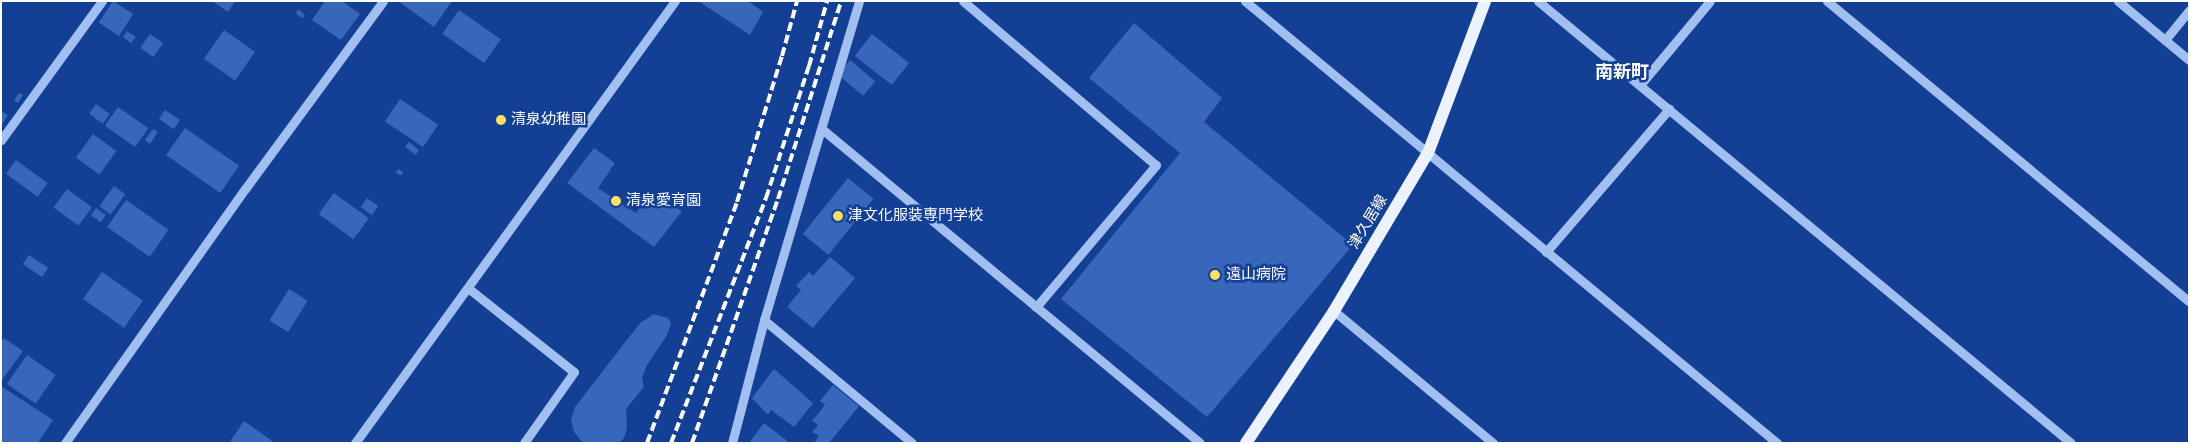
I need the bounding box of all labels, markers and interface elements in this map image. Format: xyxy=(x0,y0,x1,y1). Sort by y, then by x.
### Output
district label: 南新町 xyxy=(1595,61,1649,83)
place label: 清泉幼稚園 xyxy=(511,111,586,129)
marker: 清泉幼稚園 xyxy=(495,114,507,126)
place label: 清泉愛育園 xyxy=(626,192,701,210)
street label: 津久居線 xyxy=(1345,192,1391,252)
marker: 清泉愛育園 xyxy=(610,195,622,207)
place label: 津文化服装専門学校 xyxy=(848,207,983,225)
marker: 津文化服装専門学校 xyxy=(832,210,844,222)
place label: 遠山病院 xyxy=(1226,266,1286,284)
marker: 遠山病院 xyxy=(1208,268,1222,282)

